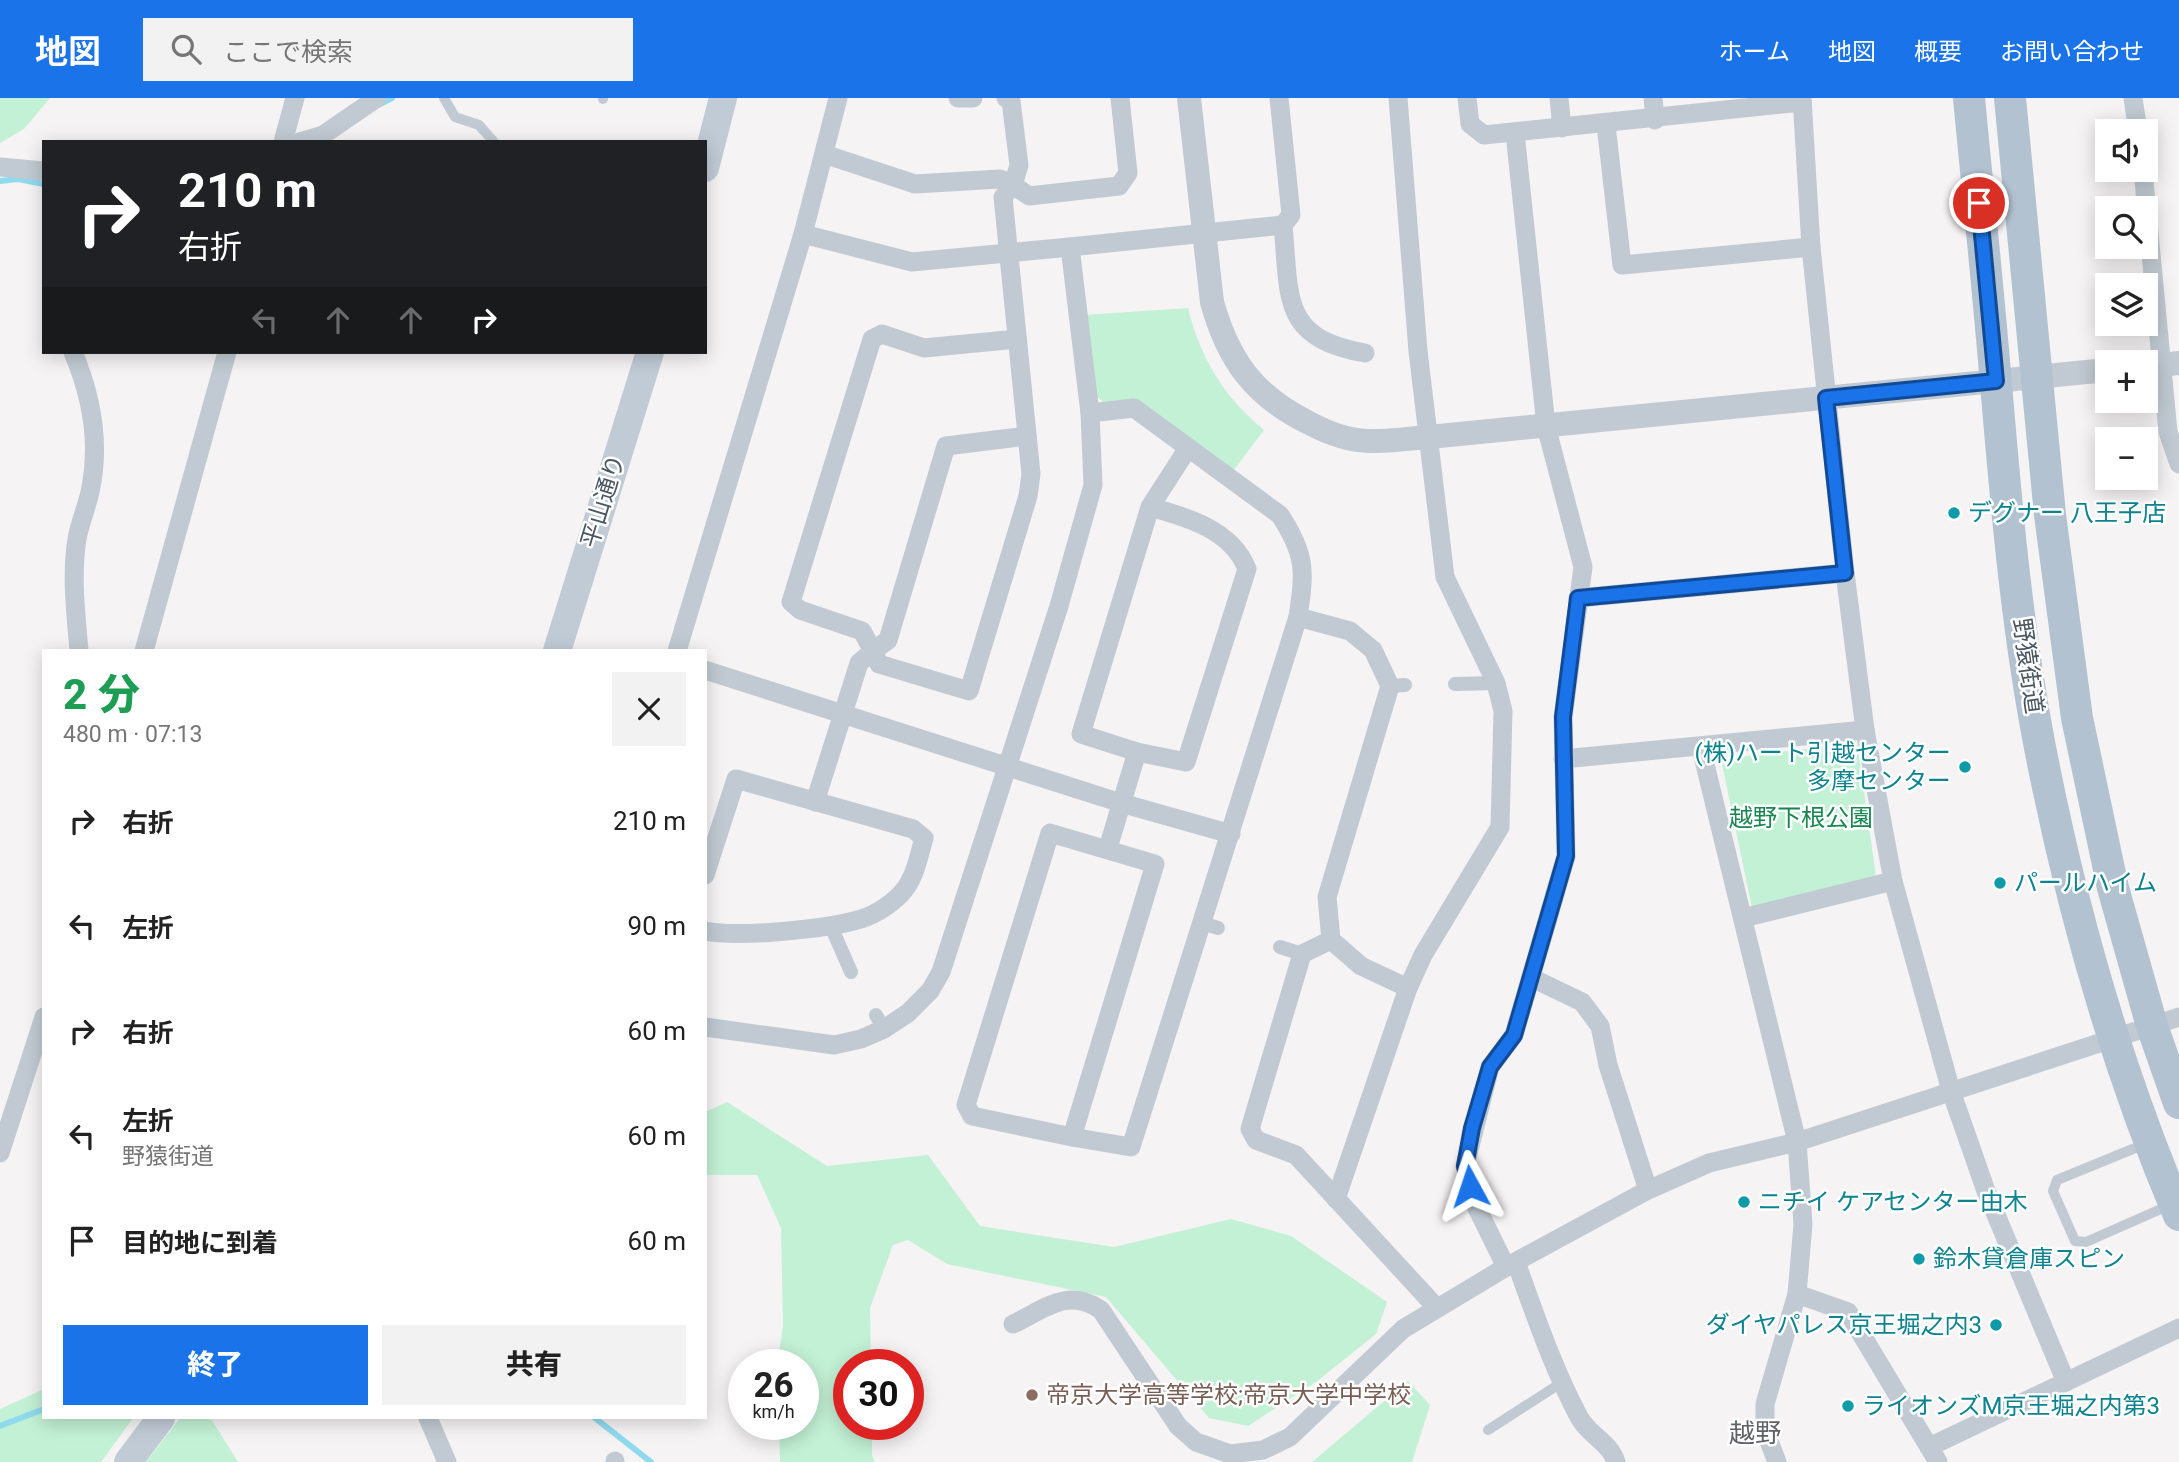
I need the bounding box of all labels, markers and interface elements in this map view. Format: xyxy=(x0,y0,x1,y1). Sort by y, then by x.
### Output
search box xyxy=(143,18,633,81)
icon: search xyxy=(167,30,205,68)
text: 地図 xyxy=(35,32,101,71)
text: ここで検索 xyxy=(223,37,353,67)
text: ホーム xyxy=(1719,38,1790,66)
text: 地図 xyxy=(1828,38,1876,66)
text: 概要 xyxy=(1914,38,1962,66)
text: お問い合わせ xyxy=(2000,38,2144,66)
map controls xyxy=(2095,119,2158,490)
button: sound xyxy=(2095,119,2158,182)
text: 210 m xyxy=(178,162,317,219)
icon: right xyxy=(63,168,154,259)
pin xyxy=(1949,173,2009,233)
icon: arrive xyxy=(1960,184,1998,222)
button: search xyxy=(2095,196,2158,259)
text: 右折 xyxy=(178,228,242,266)
button: layers xyxy=(2095,273,2158,336)
icon: left xyxy=(246,301,284,339)
icon: ahead xyxy=(319,301,357,339)
icon: ahead xyxy=(392,301,430,339)
icon: right xyxy=(465,301,503,339)
button: + xyxy=(2095,350,2158,413)
button: − xyxy=(2095,427,2158,490)
street label: 平山通り xyxy=(576,451,630,551)
place label: デグナー 八王子店 xyxy=(1968,499,2166,527)
marker: デグナー 八王子店 xyxy=(1946,505,1962,521)
street label: 野猿街道 xyxy=(2007,617,2049,715)
text: 2 分 xyxy=(63,670,140,719)
button: close xyxy=(612,672,686,746)
text: 480 m · 07:13 xyxy=(63,721,202,748)
place label: (株)ハート引越センター 多摩センター xyxy=(1694,739,1951,795)
marker: (株)ハート引越センター 多摩センター xyxy=(1957,759,1973,775)
icon: right xyxy=(63,802,101,840)
park label: 越野下根公園 xyxy=(1729,804,1873,832)
text: 210 m xyxy=(613,806,686,836)
text: 右折 xyxy=(122,808,174,838)
place label: パールハイム xyxy=(2014,869,2157,897)
marker: パールハイム xyxy=(1992,875,2008,891)
icon: left xyxy=(63,907,101,945)
text: 90 m xyxy=(628,911,686,941)
text: 左折 xyxy=(122,913,174,943)
icon: right xyxy=(63,1012,101,1050)
text: 60 m xyxy=(628,1016,686,1046)
text: 右折 xyxy=(122,1018,174,1048)
text: 左折 xyxy=(122,1106,174,1136)
icon: left xyxy=(63,1117,101,1155)
text: 60 m xyxy=(628,1121,686,1151)
text: 野猿街道 xyxy=(122,1143,214,1170)
position arrow xyxy=(1433,1149,1507,1223)
place label: ニチイ ケアセンター由木 xyxy=(1758,1188,2027,1216)
marker: ニチイ ケアセンター由木 xyxy=(1736,1194,1752,1210)
icon: arrive xyxy=(63,1222,101,1260)
text: 60 m xyxy=(628,1226,686,1256)
text: 目的地に到着 xyxy=(122,1228,278,1258)
place label: 鈴木貸倉庫スピン xyxy=(1933,1245,2125,1273)
marker: 鈴木貸倉庫スピン xyxy=(1911,1251,1927,1267)
place label: ダイヤパレス京王堀之内3 xyxy=(1706,1311,1982,1339)
marker: ダイヤパレス京王堀之内3 xyxy=(1988,1317,2004,1333)
button: 終了 xyxy=(63,1325,368,1405)
button: 共有 xyxy=(382,1325,686,1405)
speed limit sign: 30 xyxy=(833,1349,924,1440)
text: 26 xyxy=(753,1365,794,1406)
place label: 帝京大学高等学校;帝京大学中学校 xyxy=(1046,1381,1411,1409)
marker: 帝京大学高等学校;帝京大学中学校 xyxy=(1024,1387,1040,1403)
place label: ライオンズM京王堀之内第3 xyxy=(1862,1392,2160,1420)
marker: ライオンズM京王堀之内第3 xyxy=(1840,1398,1856,1414)
text: km/h xyxy=(752,1401,795,1422)
district label: 越野 xyxy=(1729,1418,1781,1448)

